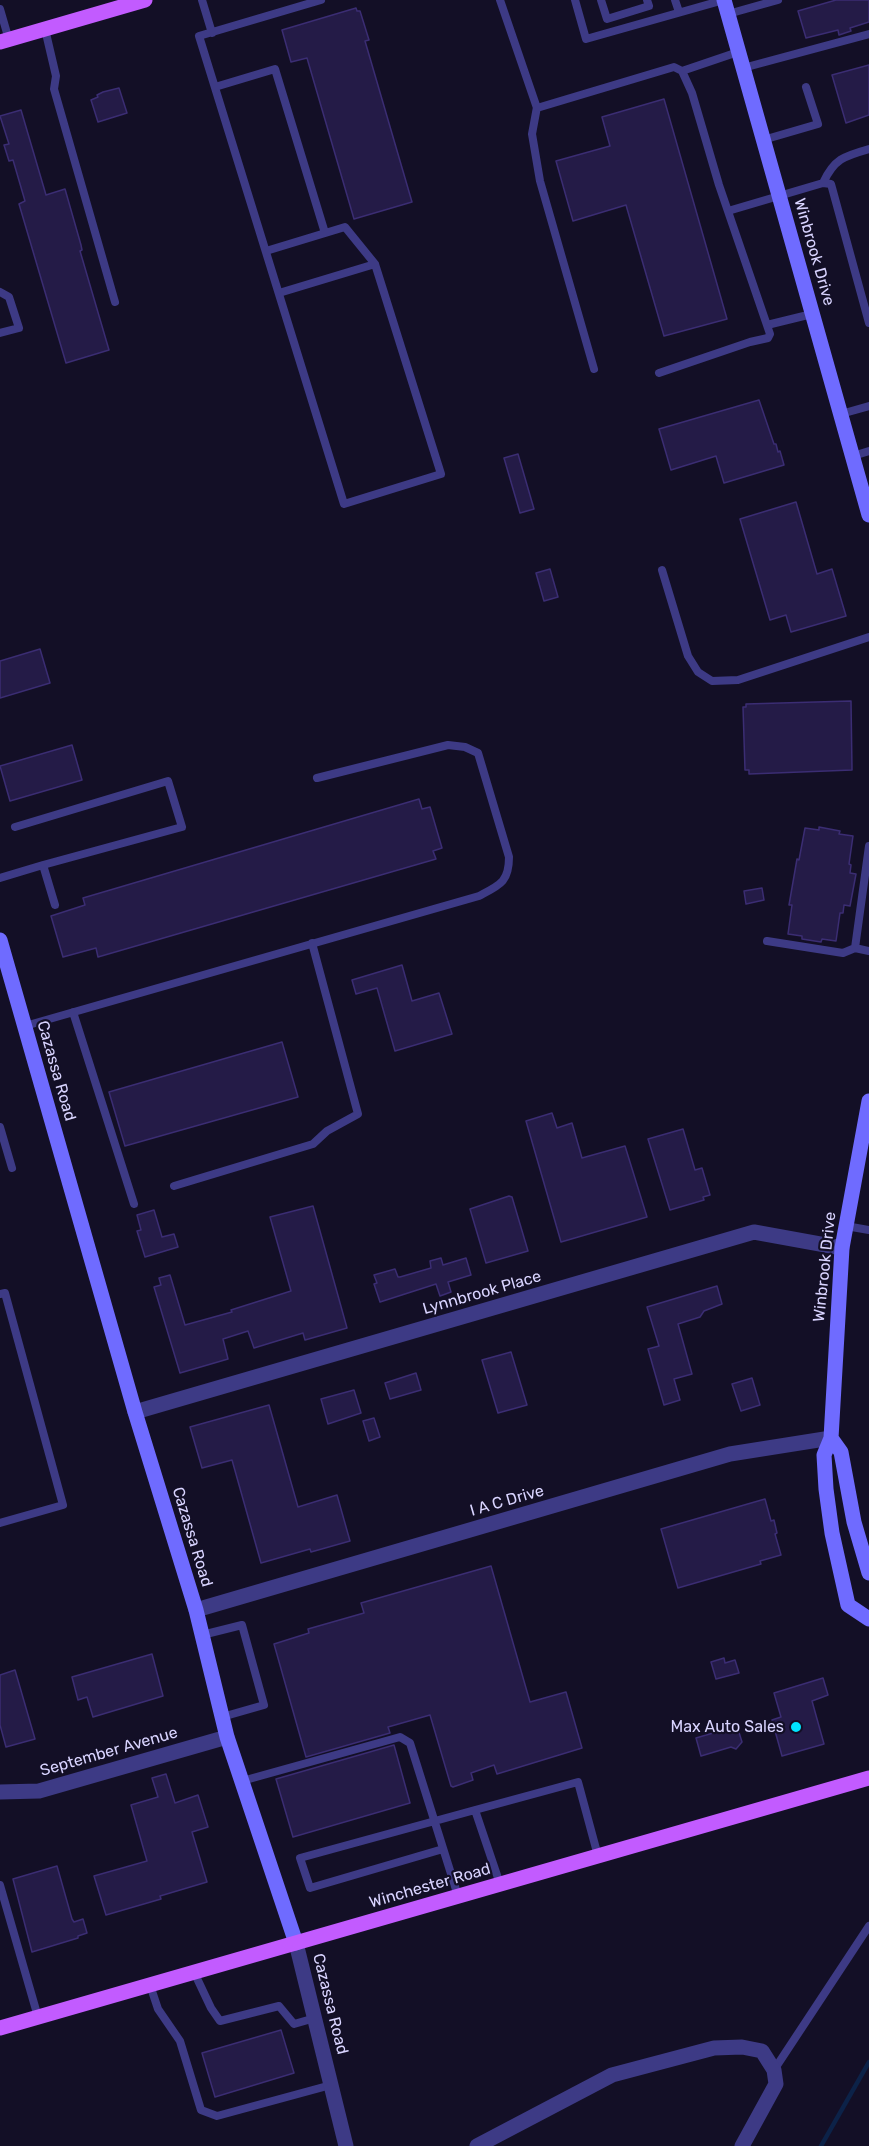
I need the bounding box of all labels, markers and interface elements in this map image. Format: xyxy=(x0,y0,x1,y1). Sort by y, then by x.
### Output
street label: Winbrook Drive xyxy=(789,196,839,308)
street label: Cazassa Road xyxy=(33,1019,79,1123)
street label: Winbrook Drive xyxy=(810,1211,840,1323)
street label: Lynnbrook Place xyxy=(420,1267,544,1319)
street label: I A C Drive xyxy=(468,1481,546,1521)
street label: Cazassa Road xyxy=(168,1485,216,1589)
place label: Max Auto Sales xyxy=(671,1717,784,1737)
marker: Max Auto Sales xyxy=(789,1720,803,1734)
street label: September Avenue xyxy=(38,1723,180,1781)
street label: Winchester Road xyxy=(367,1860,493,1912)
street label: Cazassa Road xyxy=(308,1951,352,2057)

